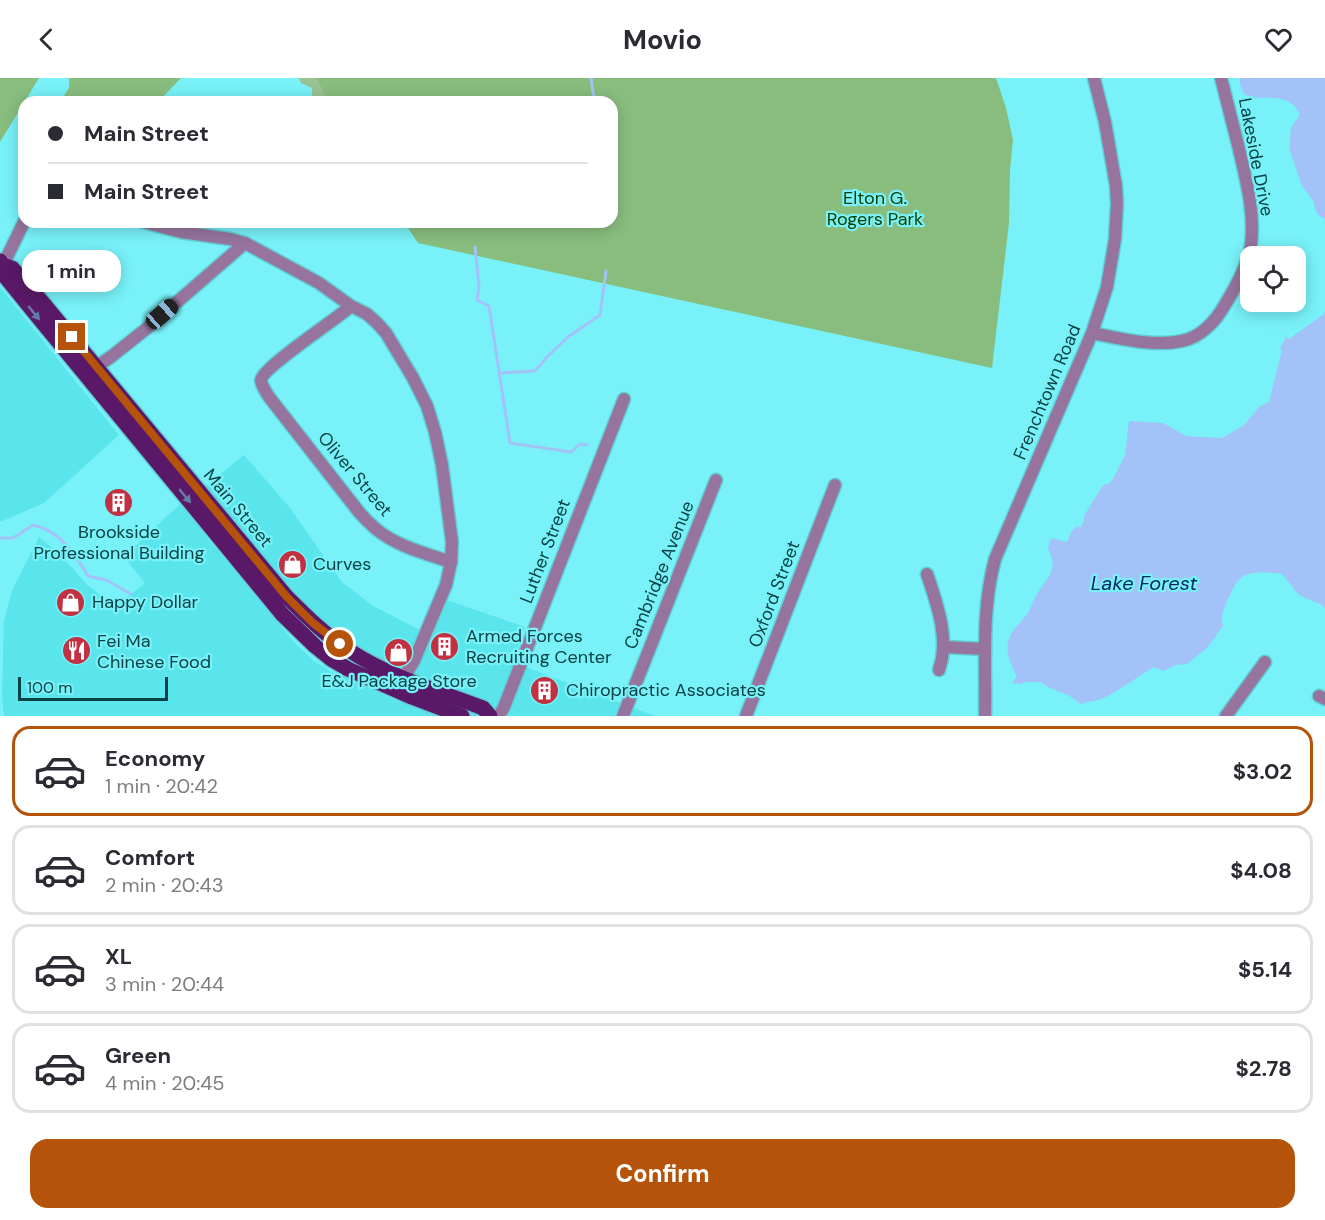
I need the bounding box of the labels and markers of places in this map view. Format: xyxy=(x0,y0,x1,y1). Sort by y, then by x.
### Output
building icon: Brookside Professional Building xyxy=(103,487,135,519)
place label: Brookside Professional Building xyxy=(34,520,204,565)
shop icon: Curves xyxy=(276,548,308,580)
place label: Curves xyxy=(313,552,371,576)
shop icon: Happy Dollar xyxy=(55,586,87,618)
place label: Happy Dollar xyxy=(92,590,199,614)
place label: Armed Forces Recruiting Center xyxy=(466,624,612,669)
place label: Fei Ma Chinese Food xyxy=(97,629,211,674)
building icon: Armed Forces Recruiting Center xyxy=(429,630,461,662)
restaurant icon: Fei Ma Chinese Food xyxy=(60,635,92,667)
shop icon: E&J Package Store xyxy=(383,636,415,668)
place label: E&J Package Store xyxy=(321,669,477,693)
building icon: Chiropractic Associates xyxy=(529,674,561,706)
place label: Chiropractic Associates xyxy=(566,678,766,702)

